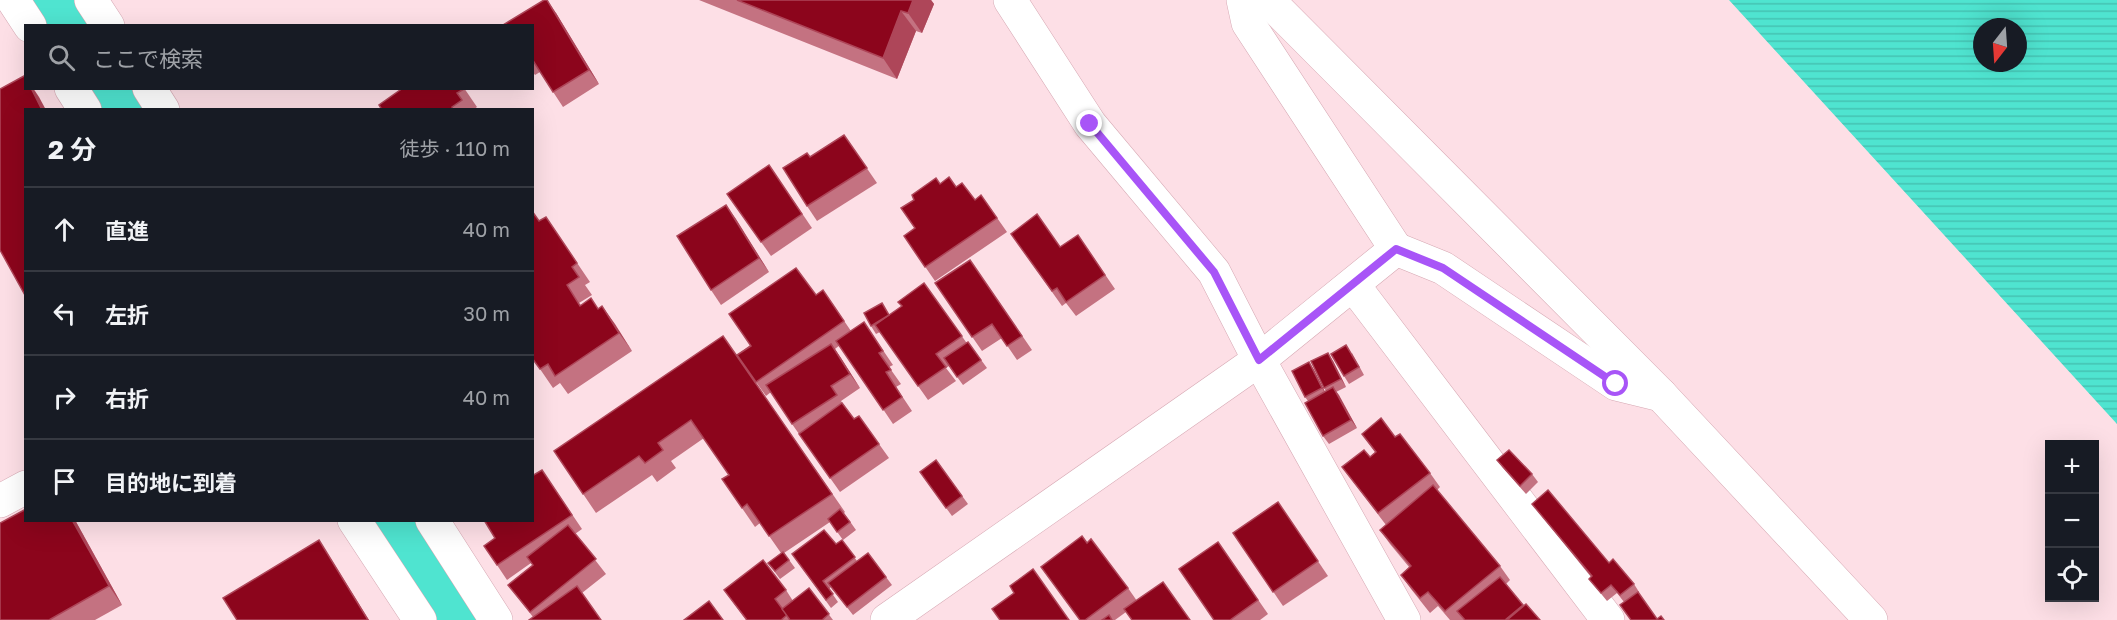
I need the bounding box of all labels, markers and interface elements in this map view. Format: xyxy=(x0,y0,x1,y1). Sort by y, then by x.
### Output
north arrow xyxy=(1973,18,2027,72)
search box xyxy=(24,24,534,90)
icon: search xyxy=(45,41,78,74)
text: ここで検索 xyxy=(93,45,203,72)
route end xyxy=(1076,110,1102,136)
text: 2 分 xyxy=(48,134,96,165)
text: 徒歩 · 110 m xyxy=(400,136,510,160)
icon: ahead xyxy=(48,213,81,246)
text: 直進 xyxy=(105,217,149,244)
text: 40 m xyxy=(463,217,510,241)
icon: left xyxy=(48,297,81,330)
text: 左折 xyxy=(105,301,149,328)
text: 30 m xyxy=(463,301,510,325)
route start xyxy=(1602,370,1628,396)
icon: right xyxy=(48,381,81,414)
text: 右折 xyxy=(105,385,149,412)
text: 40 m xyxy=(463,385,510,409)
map controls xyxy=(2045,440,2099,602)
button: + xyxy=(2045,440,2099,494)
icon: arrive xyxy=(48,465,81,498)
text: 目的地に到着 xyxy=(105,469,237,496)
button: − xyxy=(2045,494,2099,548)
button: locate xyxy=(2045,548,2099,602)

